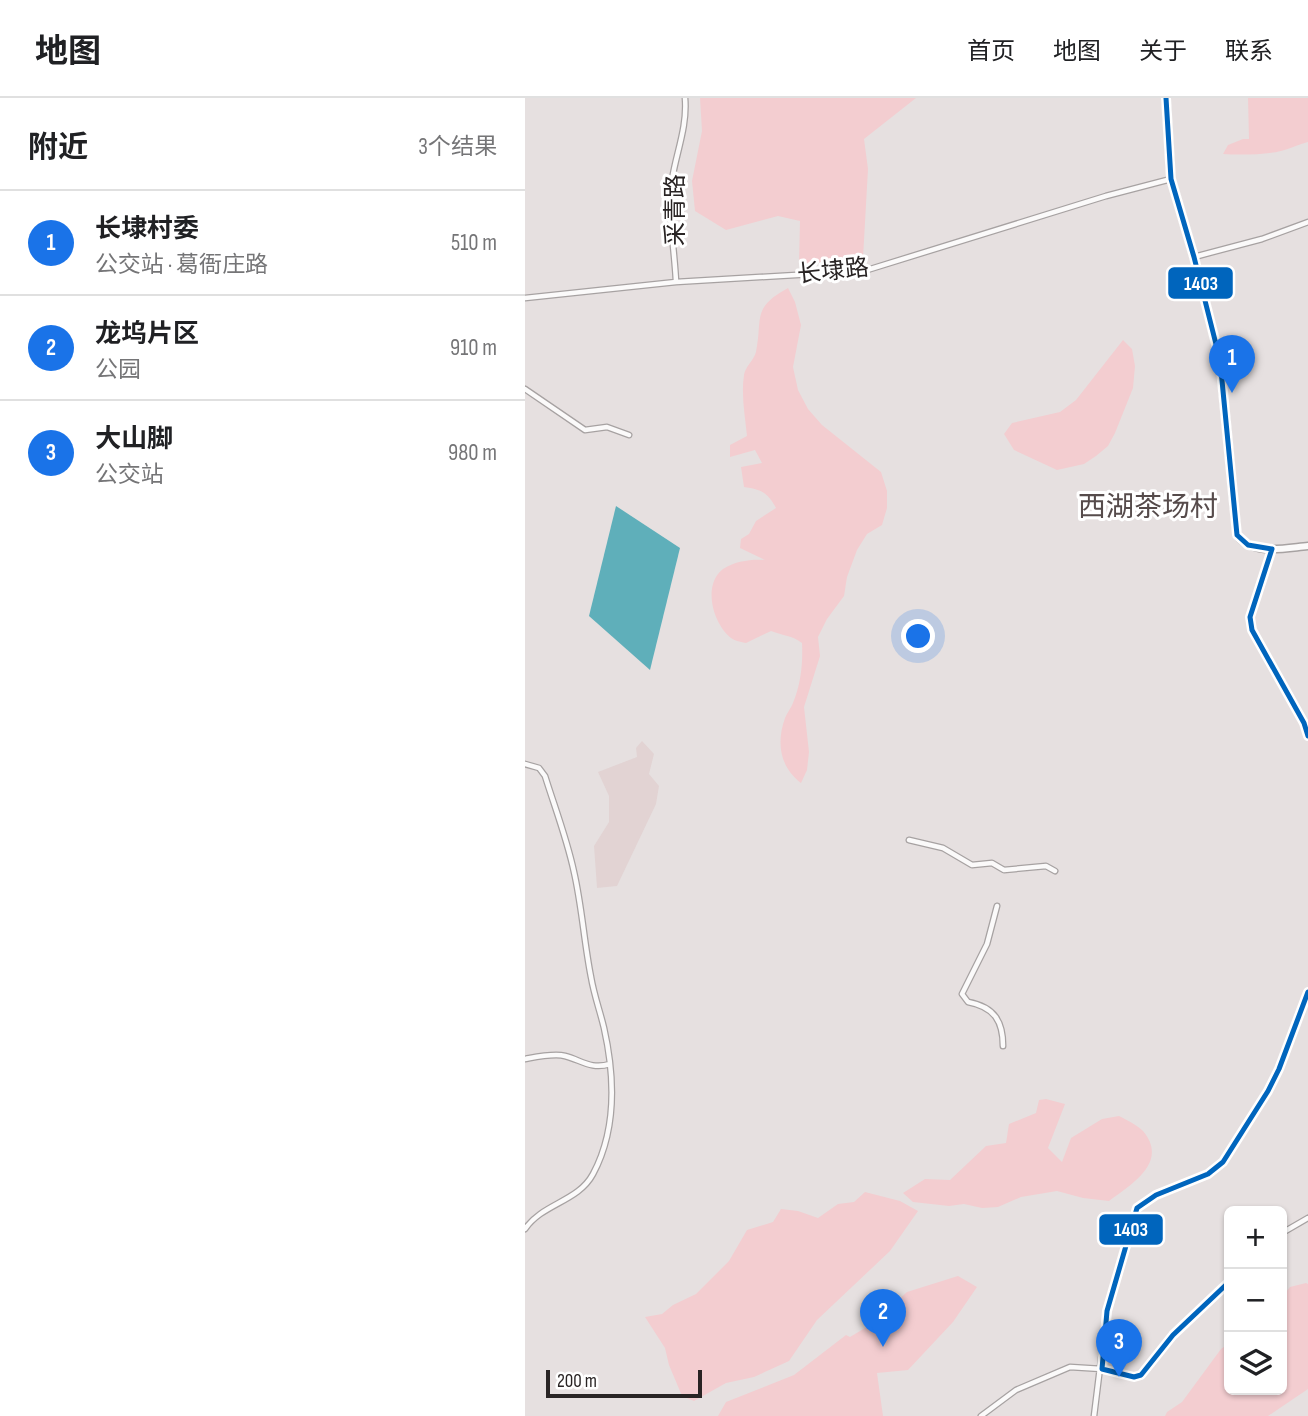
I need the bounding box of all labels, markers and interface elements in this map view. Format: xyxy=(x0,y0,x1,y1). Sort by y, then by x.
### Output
text: 地图 xyxy=(35,32,101,72)
text: 首页 xyxy=(967,37,1015,66)
text: 地图 xyxy=(1053,37,1101,66)
text: 关于 xyxy=(1139,37,1187,66)
text: 联系 xyxy=(1225,37,1273,66)
text: 附近 xyxy=(28,130,88,166)
text: 3个结果 xyxy=(418,133,497,161)
street label: 采青路 xyxy=(661,174,690,246)
text: 长埭村委 xyxy=(95,214,199,245)
text: 1 xyxy=(46,229,56,257)
text: 510 m xyxy=(451,229,497,257)
text: 公交站 · 葛衙庄路 xyxy=(95,251,268,279)
street label: 长埭路 xyxy=(796,253,870,289)
line badge: 1403 xyxy=(1167,266,1234,300)
text: 1403 xyxy=(1184,273,1218,296)
text: 龙坞片区 xyxy=(95,319,199,350)
text: 2 xyxy=(46,334,56,362)
text: 910 m xyxy=(450,334,497,362)
pin: 1 xyxy=(1209,335,1255,393)
text: 公园 xyxy=(95,356,141,384)
text: 大山脚 xyxy=(95,424,173,455)
text: 3 xyxy=(46,439,56,467)
text: 980 m xyxy=(448,439,497,467)
text: 公交站 xyxy=(95,461,164,489)
district label: 西湖茶场村 xyxy=(1078,491,1218,524)
your location xyxy=(901,619,935,653)
map controls xyxy=(1224,1206,1287,1395)
button: + xyxy=(1224,1206,1287,1269)
line badge: 1403 xyxy=(1098,1213,1164,1246)
text: 1403 xyxy=(1114,1219,1148,1242)
button: − xyxy=(1224,1269,1287,1332)
pin: 2 xyxy=(860,1289,906,1347)
pin: 3 xyxy=(1096,1319,1142,1377)
button: layers xyxy=(1224,1332,1287,1395)
scale bar xyxy=(546,1367,702,1399)
text: 200 m xyxy=(557,1370,597,1393)

